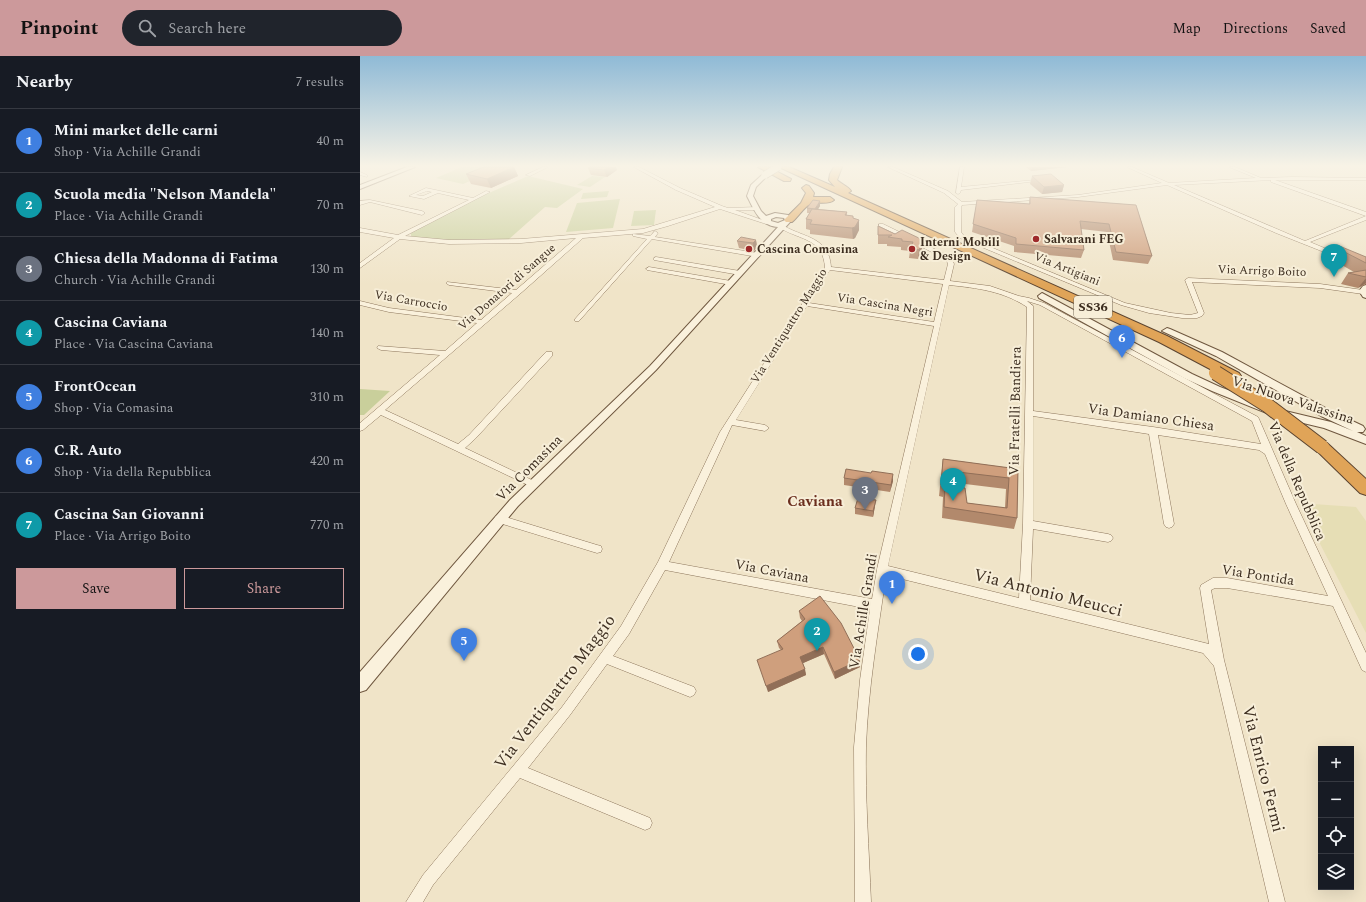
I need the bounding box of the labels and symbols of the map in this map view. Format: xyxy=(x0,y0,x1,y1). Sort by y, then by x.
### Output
place label: Salvarani FEG xyxy=(1044,230,1123,249)
place label: Interni Mobili & Design xyxy=(920,233,1000,266)
marker: Salvarani FEG xyxy=(1031,234,1041,244)
street label: Via Donatori di Sangue xyxy=(454,239,560,335)
place label: Cascina Comasina xyxy=(757,240,859,259)
marker: Cascina Comasina xyxy=(744,244,754,254)
marker: Interni Mobili & Design xyxy=(907,244,917,254)
pin: 7 xyxy=(1321,244,1347,277)
street label: Via Artigiani xyxy=(1031,247,1103,291)
street label: Via Arrigo Boito xyxy=(1217,260,1307,282)
street label: Via Ventiquattro Maggio xyxy=(746,265,832,387)
street label: Via Carroccio xyxy=(373,285,449,317)
street label: Via Cascina Negri xyxy=(836,288,935,322)
road number: SS36 xyxy=(1074,296,1112,318)
pin: 6 xyxy=(1109,325,1135,358)
street label: Via Fratelli Bandiera xyxy=(1003,346,1027,476)
street label: Via Nuova Valassina xyxy=(1229,370,1357,430)
street label: Via Damiano Chiesa xyxy=(1086,398,1216,436)
street label: Via della Repubblica xyxy=(1262,418,1332,544)
street label: Via Comasina xyxy=(491,430,567,506)
pin: 4 xyxy=(940,468,966,501)
pin: 3 xyxy=(852,477,878,510)
district label: Caviana xyxy=(787,490,843,513)
street label: Via Achille Grandi xyxy=(844,552,882,670)
street label: Via Caviana xyxy=(733,554,811,588)
street label: Via Pontida xyxy=(1220,559,1296,591)
street label: Via Antonio Meucci xyxy=(971,562,1125,624)
pin: 1 xyxy=(879,571,905,604)
street label: Via Ventiquattro Maggio xyxy=(488,609,622,775)
pin: 2 xyxy=(804,618,830,651)
pin: 5 xyxy=(451,628,477,661)
your location xyxy=(908,644,928,664)
street label: Via Enrico Fermi xyxy=(1235,703,1291,835)

